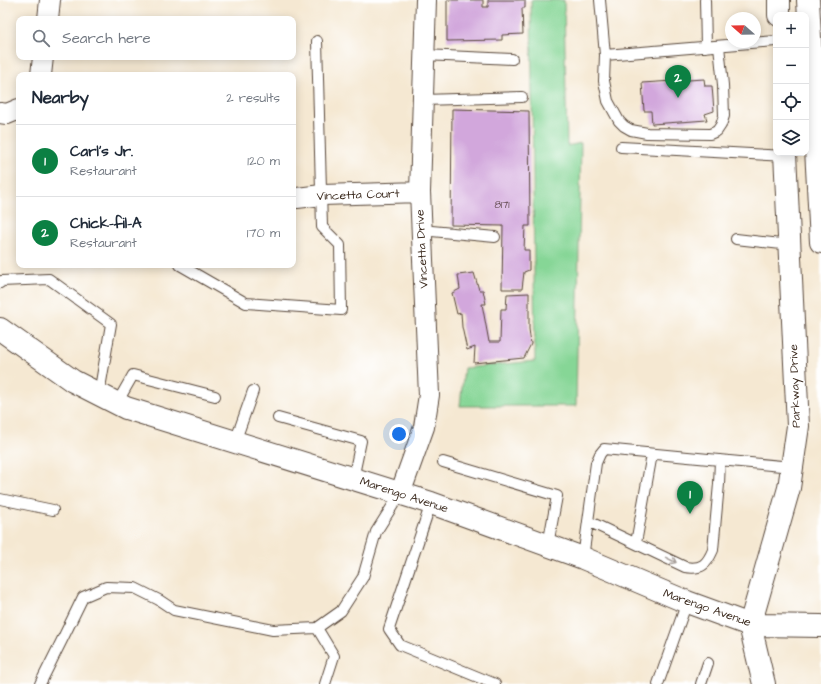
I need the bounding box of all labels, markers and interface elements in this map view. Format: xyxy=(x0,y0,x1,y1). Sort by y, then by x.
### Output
north arrow xyxy=(725,12,761,48)
map controls xyxy=(773,12,809,156)
button: + xyxy=(773,12,809,48)
search box xyxy=(16,16,296,60)
icon: search xyxy=(30,27,52,49)
text: Search here xyxy=(62,28,151,49)
button: − xyxy=(773,48,809,84)
pin: 2 xyxy=(665,65,691,98)
button: locate xyxy=(773,84,809,120)
text: Nearby xyxy=(32,86,89,110)
text: 2 results xyxy=(226,89,280,107)
button: layers xyxy=(773,120,809,156)
text: Carl's Jr. xyxy=(70,141,133,162)
text: 1 xyxy=(44,152,46,170)
text: 120 m xyxy=(247,152,280,170)
text: Restaurant xyxy=(70,162,137,180)
street label: Vincetta Court xyxy=(316,185,400,205)
house number: 8171 xyxy=(494,198,510,212)
street label: Vincetta Drive xyxy=(411,209,433,289)
text: Chick-fil-A xyxy=(70,213,141,234)
text: 2 xyxy=(41,224,49,242)
text: 170 m xyxy=(247,224,280,242)
text: Restaurant xyxy=(70,234,137,252)
street label: Parkway Drive xyxy=(785,343,806,428)
your location xyxy=(389,424,409,444)
street label: Marengo Avenue xyxy=(357,473,451,518)
pin: 1 xyxy=(677,481,703,514)
one-way arrow xyxy=(665,557,677,564)
street label: Marengo Avenue xyxy=(660,585,754,632)

